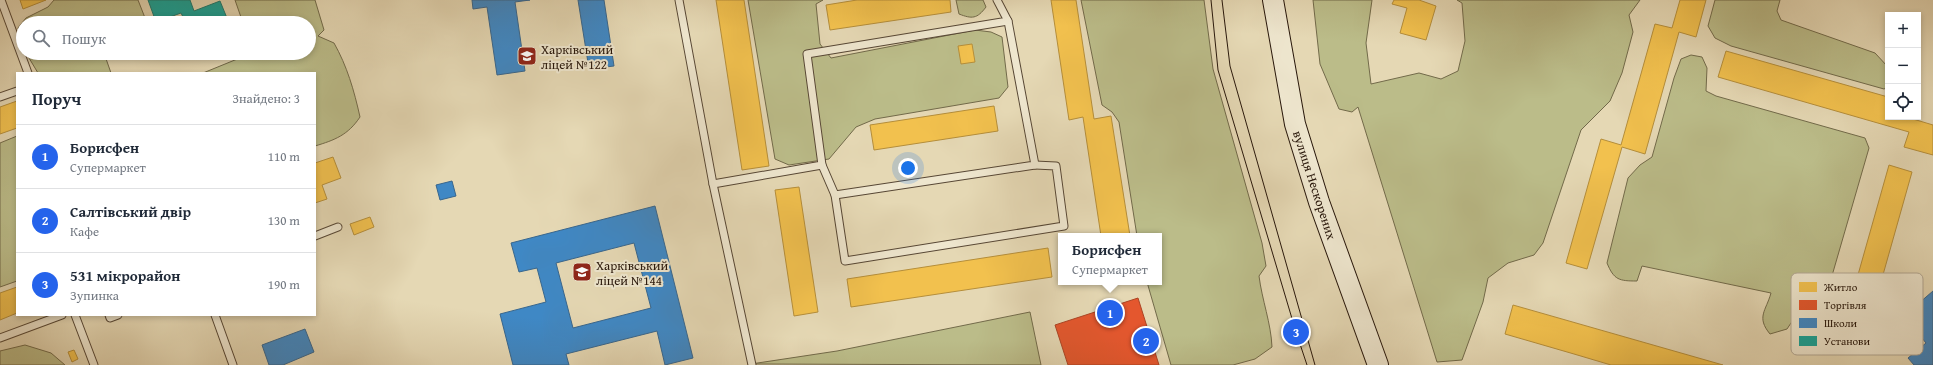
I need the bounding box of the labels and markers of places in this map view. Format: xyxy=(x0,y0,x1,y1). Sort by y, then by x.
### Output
place label: Харківський ліцей №122 xyxy=(541,40,613,74)
school or university icon: Харківський ліцей №122 xyxy=(516,45,538,67)
place label: Харківський ліцей №144 xyxy=(596,256,668,290)
school or university icon: Харківський ліцей №144 xyxy=(571,261,593,283)
pin: 1 xyxy=(1097,298,1123,328)
pin: 3 xyxy=(1283,317,1309,347)
pin: 2 xyxy=(1133,326,1159,356)

